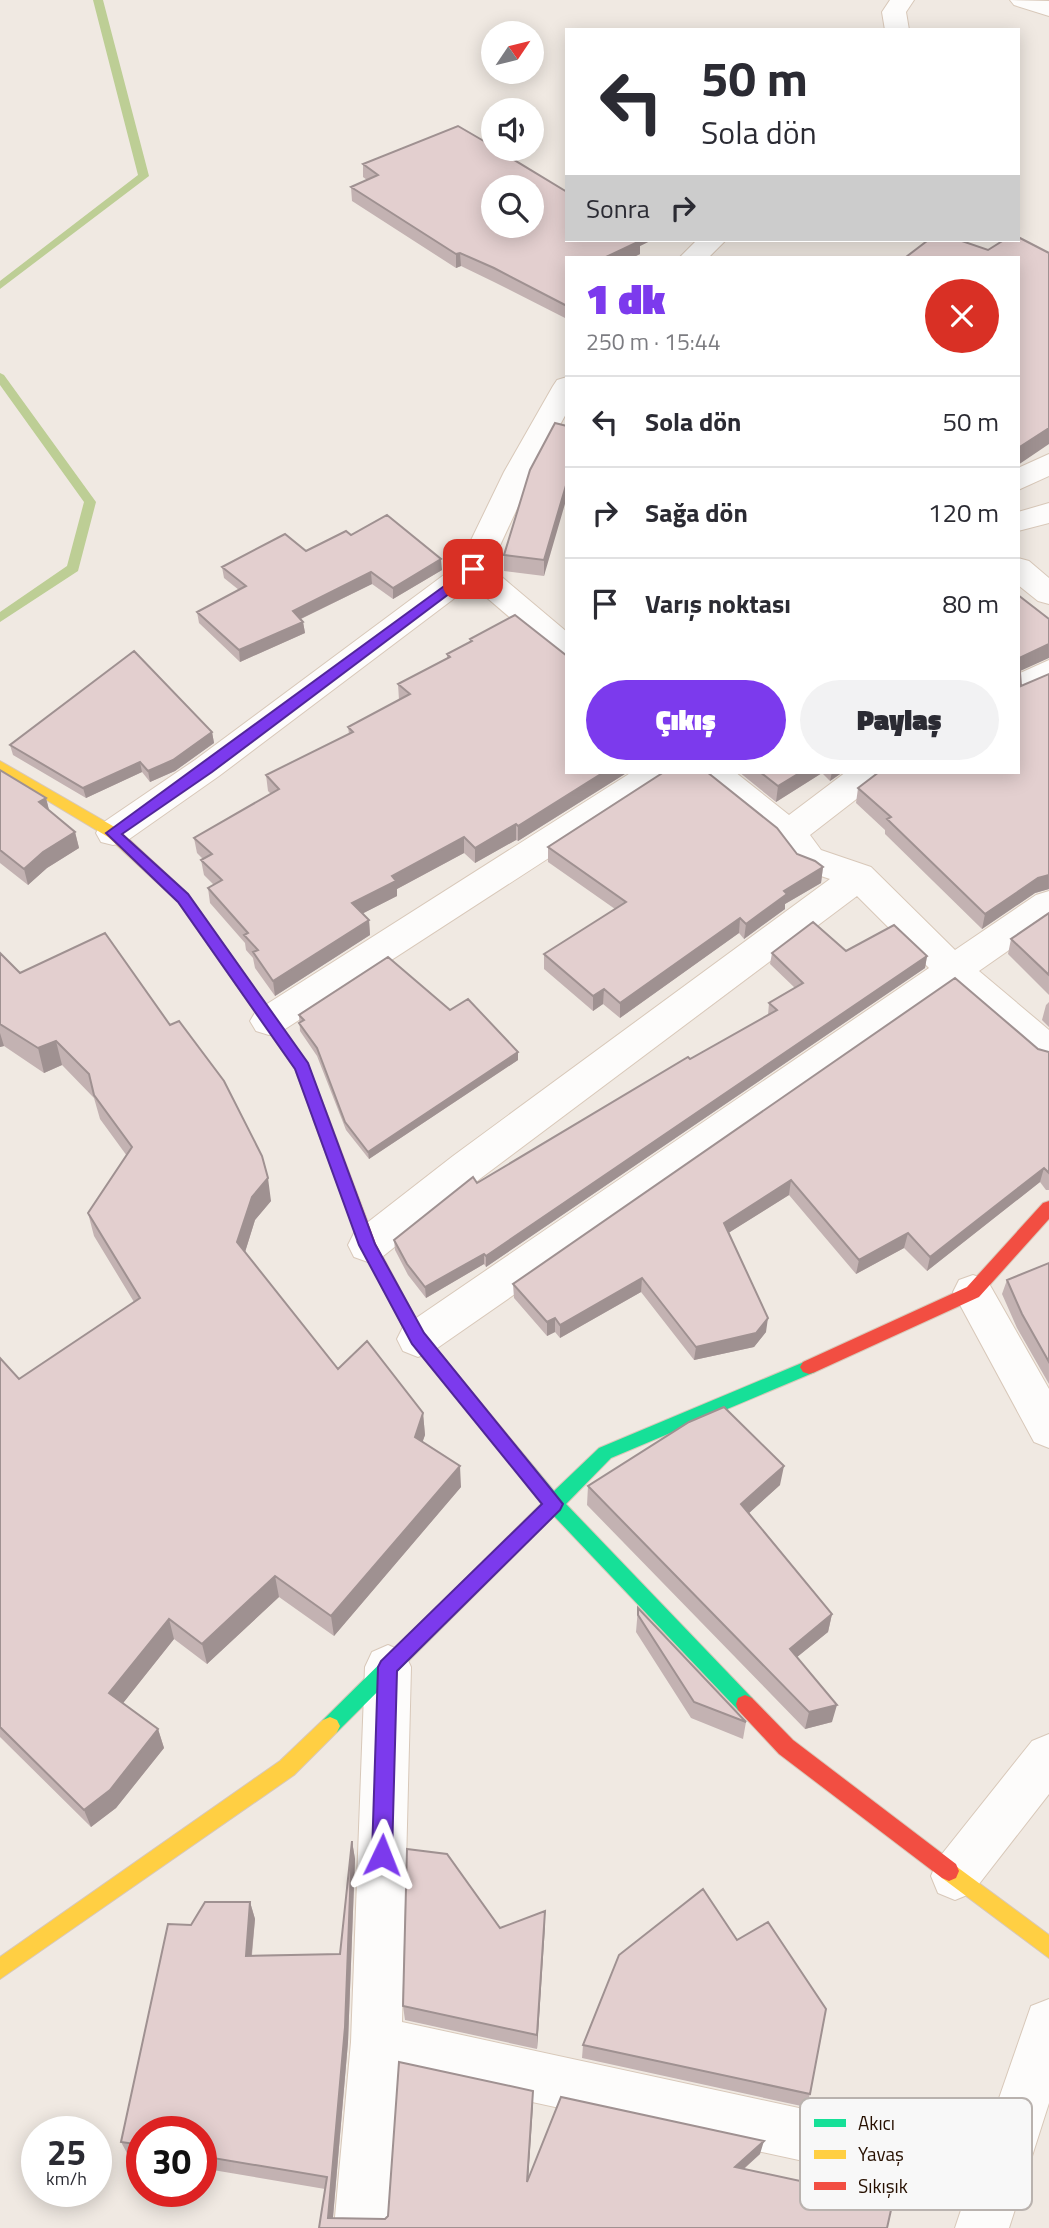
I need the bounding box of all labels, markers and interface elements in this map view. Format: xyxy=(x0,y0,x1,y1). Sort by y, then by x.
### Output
north arrow xyxy=(481,21,544,84)
map controls xyxy=(481,21,544,238)
text: 50 m xyxy=(701,40,808,115)
icon: left xyxy=(586,56,677,147)
button: sound xyxy=(481,98,544,161)
text: Sola dön xyxy=(701,108,817,156)
button: search xyxy=(481,175,544,238)
text: Sonra xyxy=(586,189,650,228)
icon: right xyxy=(664,189,702,227)
text: 1 dk xyxy=(586,266,665,330)
button: close xyxy=(925,279,999,353)
text: 250 m · 15:44 xyxy=(586,324,721,359)
text: Sola dön xyxy=(645,402,742,441)
text: 50 m xyxy=(942,402,999,441)
icon: left xyxy=(586,403,624,441)
text: Sağa dön xyxy=(645,493,748,532)
text: 120 m xyxy=(928,493,999,532)
icon: right xyxy=(586,494,624,532)
pin xyxy=(443,539,503,599)
icon: arrive xyxy=(454,550,492,588)
text: Varış noktası xyxy=(645,584,791,623)
text: 80 m xyxy=(942,584,999,623)
icon: arrive xyxy=(586,585,624,623)
button: Çıkış xyxy=(586,680,786,760)
button: Paylaş xyxy=(800,680,999,760)
position arrow xyxy=(345,1818,419,1892)
legend xyxy=(800,2098,1032,2210)
text: Akıcı xyxy=(858,2108,895,2137)
speed limit sign: 30 xyxy=(126,2116,217,2207)
text: 25 xyxy=(47,2125,86,2179)
text: Yavaş xyxy=(858,2139,904,2168)
text: km/h xyxy=(46,2165,87,2192)
text: Sıkışık xyxy=(858,2171,908,2200)

